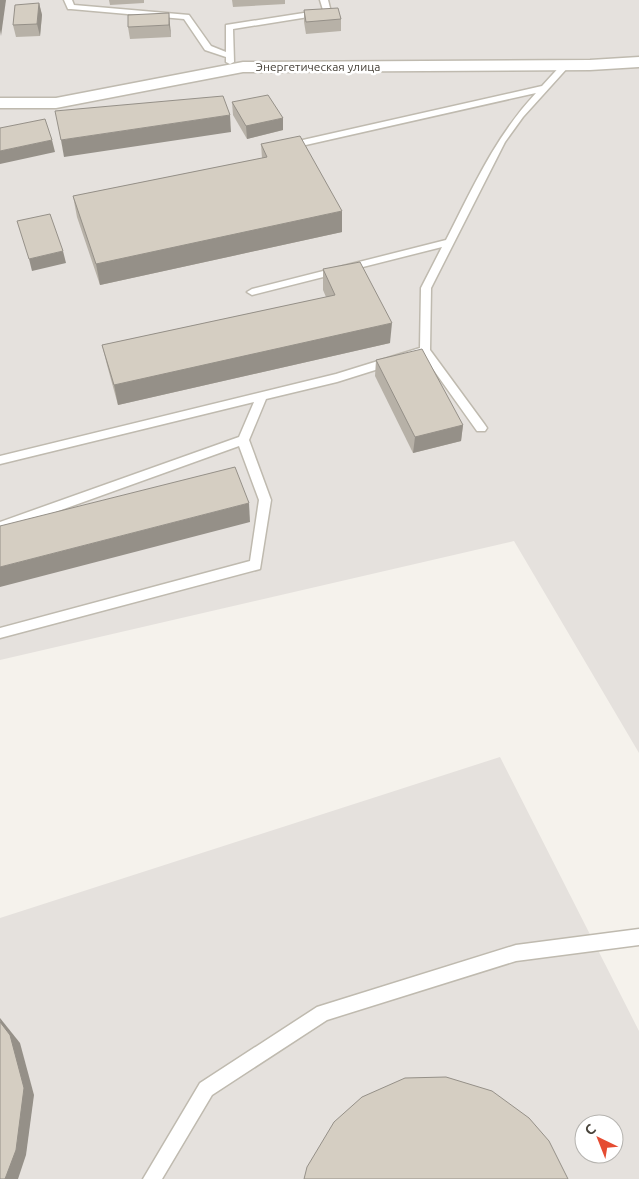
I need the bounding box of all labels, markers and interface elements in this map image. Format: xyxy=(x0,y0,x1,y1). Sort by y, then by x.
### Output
street label: Энергетическая улица xyxy=(256,60,380,73)
north arrow xyxy=(574,1114,624,1164)
text: С xyxy=(581,1121,599,1138)

